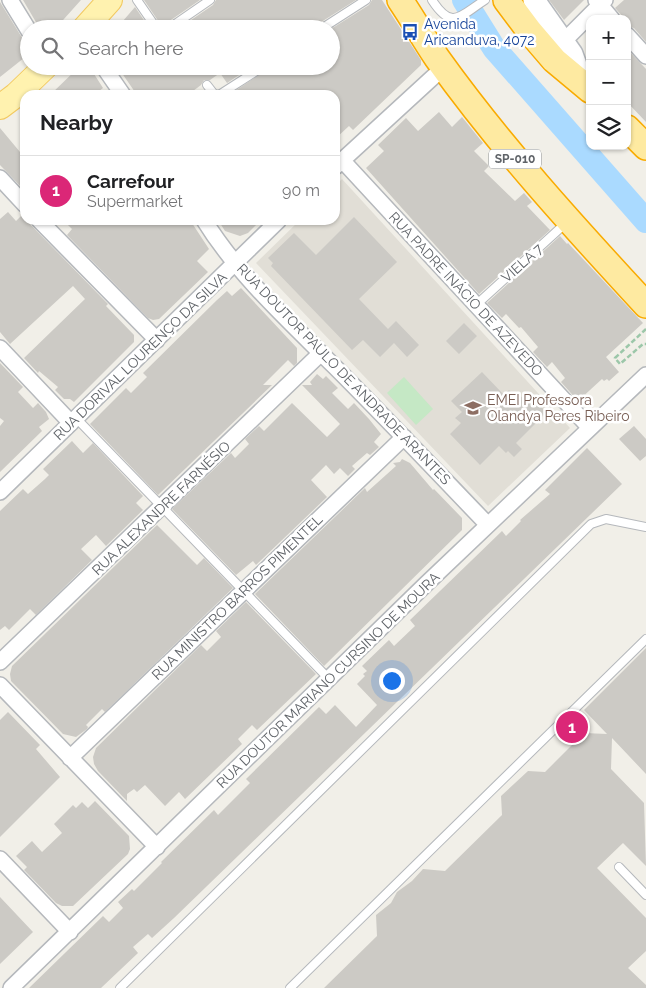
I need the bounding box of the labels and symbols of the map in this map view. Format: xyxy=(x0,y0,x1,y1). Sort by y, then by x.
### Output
place label: Avenida Aricanduva, 4072 xyxy=(424,16,534,48)
bus stop icon: Avenida Aricanduva, 4072 xyxy=(400,22,420,42)
road number: SP-010 xyxy=(489,150,541,168)
street label: RUA PADRE INÁCIO DE AZEVEDO xyxy=(386,208,547,379)
street label: VIELA 7 xyxy=(498,240,546,286)
street label: RUA DOUTOR PAULO DE ANDRADE ARANTES xyxy=(234,260,454,488)
street label: RUA DORIVAL LOURENÇO DA SILVA xyxy=(50,268,230,443)
place label: EMEI Professora Olandya Peres Ribeiro xyxy=(487,392,630,424)
school or university icon: EMEI Professora Olandya Peres Ribeiro xyxy=(463,398,483,418)
street label: RUA ALEXANDRE FARNÉSIO xyxy=(88,437,233,578)
street label: RUA MINISTRO BARROS PIMENTEL xyxy=(148,511,326,683)
street label: RUA DOUTOR MARIANO CURSINO DE MOURA xyxy=(213,569,443,791)
your location xyxy=(379,668,405,694)
pin: 1 xyxy=(556,708,588,746)

